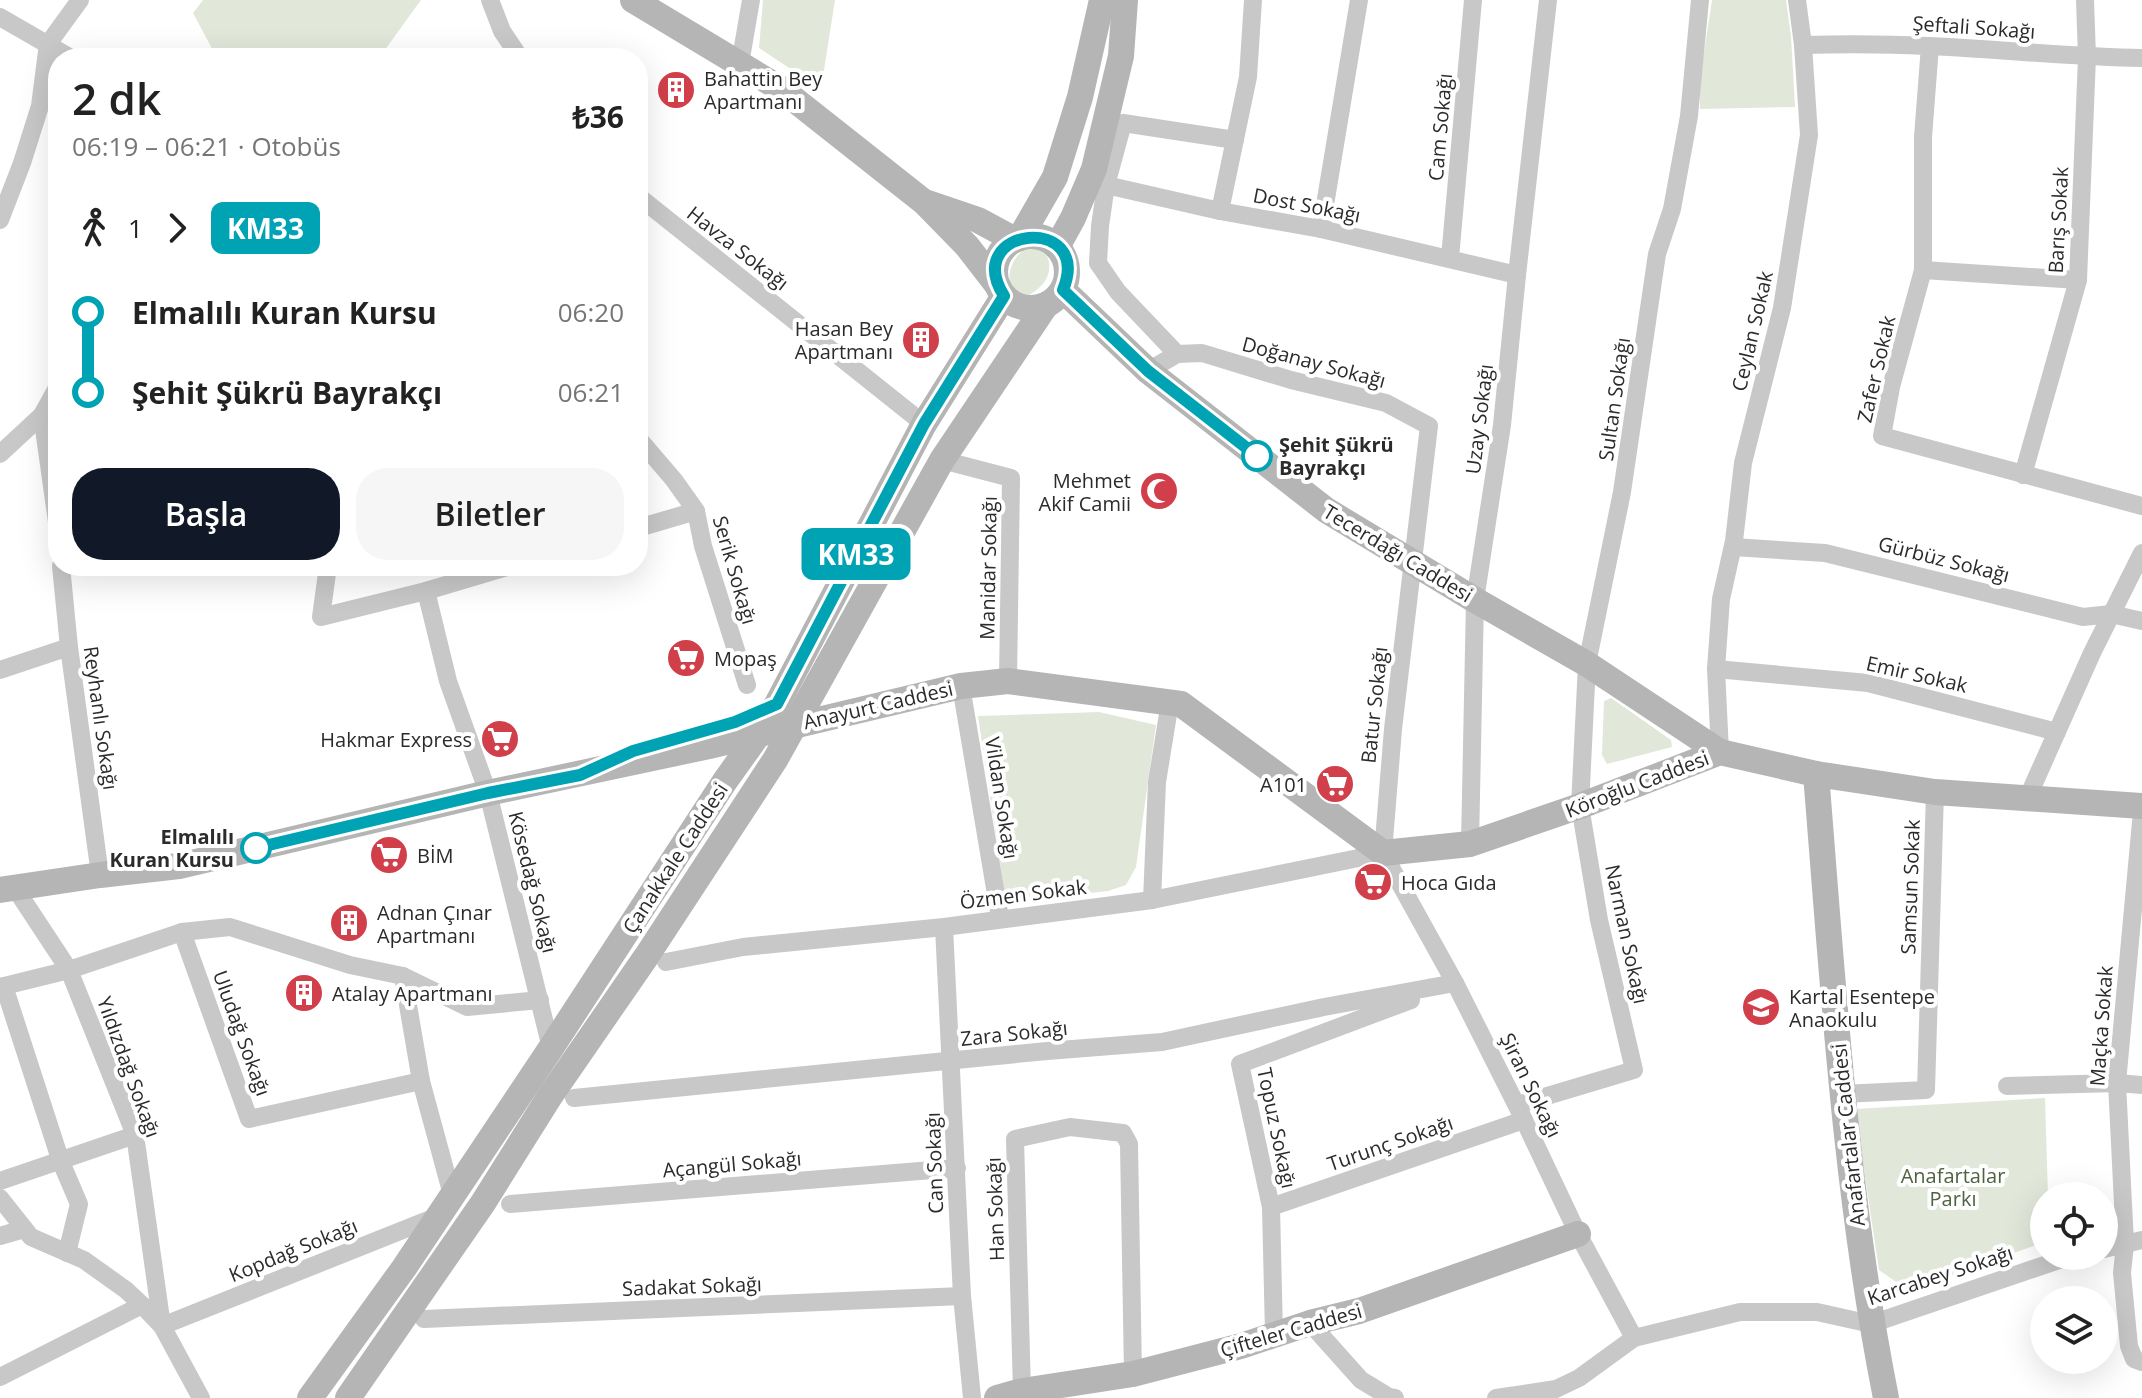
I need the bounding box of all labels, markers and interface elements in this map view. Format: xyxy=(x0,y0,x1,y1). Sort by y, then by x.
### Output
street label: Şeftali Sokağı xyxy=(1912,9,2036,45)
place label: Bahattin Bey Apartmanı xyxy=(704,65,823,115)
text: 2 dk xyxy=(72,68,161,128)
building icon: Bahattin Bey Apartmanı xyxy=(655,69,697,111)
street label: Cam Sokağı xyxy=(1422,72,1458,182)
text: ₺36 xyxy=(573,96,624,137)
text: 06:19 – 06:21 · Otobüs xyxy=(72,128,341,164)
street label: Barış Sokak xyxy=(2042,165,2074,274)
street label: Dost Sokağı xyxy=(1251,181,1363,229)
street label: Havza Sokağı xyxy=(682,200,794,296)
icon: walk xyxy=(72,206,116,250)
icon: forward xyxy=(155,206,199,250)
text: KM33 xyxy=(227,209,304,247)
text: 1 xyxy=(128,210,143,246)
street label: Ceylan Sokak xyxy=(1725,268,1779,394)
text: Elmalılı Kuran Kursu xyxy=(132,292,437,333)
text: 06:20 xyxy=(558,294,624,330)
street label: Zafer Sokak xyxy=(1851,312,1902,425)
place label: Hasan Bey Apartmanı xyxy=(795,315,894,365)
building icon: Hasan Bey Apartmanı xyxy=(900,319,942,361)
street label: Doğanay Sokağı xyxy=(1239,330,1389,394)
street label: Sultan Sokağı xyxy=(1592,335,1636,463)
street label: Uzay Sokağı xyxy=(1459,362,1499,476)
text: Şehit Şükrü Bayrakçı xyxy=(132,372,442,413)
text: 06:21 xyxy=(558,374,624,410)
place label: Şehit Şükrü Bayrakçı xyxy=(1279,431,1394,481)
marker: Şehit Şükrü Bayrakçı xyxy=(1242,441,1272,471)
place label: Mehmet Akif Camii xyxy=(1039,467,1131,517)
button: Başla xyxy=(72,468,340,560)
button: Biletler xyxy=(356,468,624,560)
mosque icon: Mehmet Akif Camii xyxy=(1138,470,1180,512)
street label: Manidar Sokağı xyxy=(973,496,1003,640)
street label: Tecerdağı Caddesi xyxy=(1318,498,1478,608)
street label: Serik Sokağı xyxy=(707,513,763,627)
line badge: KM33 xyxy=(800,528,912,580)
street label: Gürbüz Sokağı xyxy=(1875,530,2013,588)
text: KM33 xyxy=(817,535,895,573)
supermarket icon: Mopaş xyxy=(665,637,707,679)
street label: Reyhanlı Sokağı xyxy=(78,644,124,792)
place label: Mopaş xyxy=(714,645,777,672)
street label: Batur Sokağı xyxy=(1354,645,1394,765)
street label: Emir Sokak xyxy=(1864,649,1971,699)
street label: Anayurt Caddesi xyxy=(801,675,955,735)
supermarket icon: Hakmar Express xyxy=(479,718,521,760)
place label: Hakmar Express xyxy=(320,726,472,753)
street label: Vildan Sokağı xyxy=(979,735,1025,861)
street label: Köroğlu Caddesi xyxy=(1561,744,1713,824)
supermarket icon: A101 xyxy=(1314,763,1356,805)
place label: A101 xyxy=(1260,771,1307,798)
street label: Çanakkale Caddesi xyxy=(616,777,734,939)
street label: Kösedağ Sokağı xyxy=(502,808,564,956)
street label: Samsun Sokak xyxy=(1894,819,1926,955)
place label: Elmalılı Kuran Kursu xyxy=(109,823,234,873)
marker: Elmalılı Kuran Kursu xyxy=(241,833,271,863)
supermarket icon: BİM xyxy=(368,834,410,876)
place label: BİM xyxy=(417,842,454,869)
supermarket icon: Hoca Gıda xyxy=(1352,861,1394,903)
street label: Narman Sokağı xyxy=(1599,862,1655,1006)
place label: Hoca Gıda xyxy=(1401,869,1497,896)
street label: Özmen Sokak xyxy=(958,873,1088,915)
place label: Adnan Çınar Apartmanı xyxy=(377,899,492,949)
building icon: Adnan Çınar Apartmanı xyxy=(328,902,370,944)
street label: Maçka Sokak xyxy=(2083,964,2119,1087)
street label: Uludağ Sokağı xyxy=(207,966,277,1100)
building icon: Atalay Apartmanı xyxy=(283,972,325,1014)
place label: Atalay Apartmanı xyxy=(332,980,493,1007)
place label: Kartal Esentepe Anaokulu xyxy=(1789,983,1935,1033)
school or university icon: Kartal Esentepe Anaokulu xyxy=(1740,986,1782,1028)
street label: Yıldızdağ Sokağı xyxy=(91,993,167,1141)
street label: Zara Sokağı xyxy=(959,1014,1069,1052)
street label: Şiran Sokağı xyxy=(1494,1028,1568,1142)
street label: Anafartalar Caddesi xyxy=(1825,1042,1871,1228)
street label: Topuz Sokağı xyxy=(1251,1065,1303,1191)
street label: Turunç Sokağı xyxy=(1324,1109,1456,1177)
street label: Can Sokağı xyxy=(919,1112,949,1214)
street label: Açangül Sokağı xyxy=(661,1144,803,1184)
street label: Han Sokağı xyxy=(980,1157,1010,1261)
park label: Anafartalar Parkı xyxy=(1901,1162,2005,1212)
map controls xyxy=(2030,1182,2118,1374)
button: locate xyxy=(2030,1182,2118,1270)
street label: Kopdağ Sokağı xyxy=(225,1212,361,1288)
street label: Karcabey Sokağı xyxy=(1864,1239,2016,1311)
street label: Sadakat Sokağı xyxy=(622,1270,762,1302)
button: layers xyxy=(2030,1286,2118,1374)
street label: Çifteler Caddesi xyxy=(1217,1297,1365,1363)

